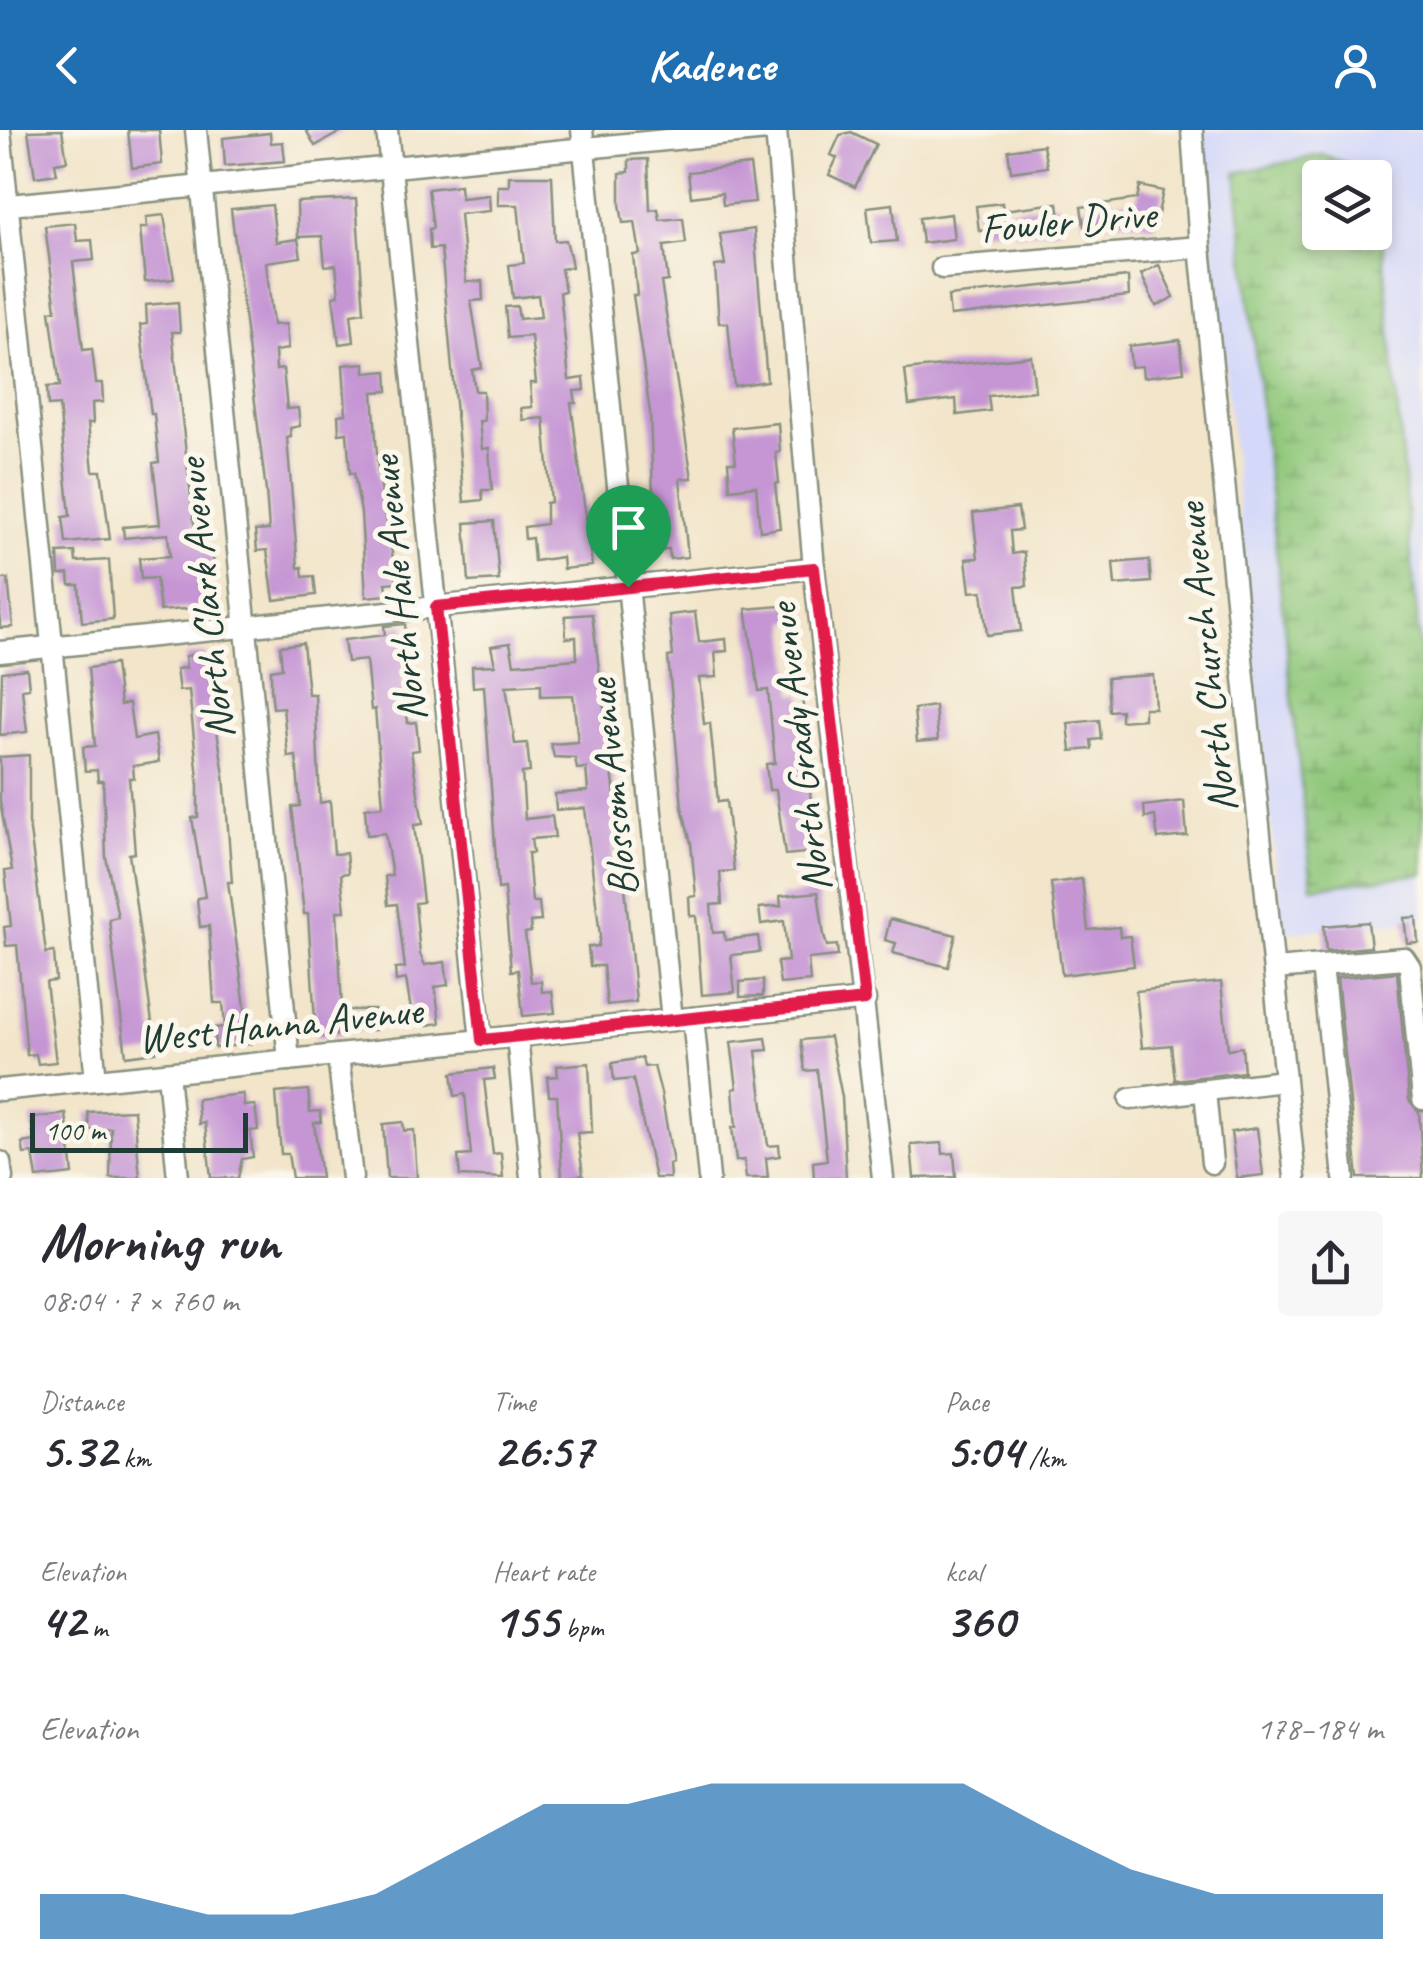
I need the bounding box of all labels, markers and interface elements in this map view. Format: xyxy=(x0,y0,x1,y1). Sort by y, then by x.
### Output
text: Kadence xyxy=(648,37,775,94)
icon: back xyxy=(40,38,95,93)
icon: person xyxy=(1328,38,1383,93)
map controls xyxy=(1302,160,1392,250)
button: layers xyxy=(1302,160,1392,250)
street label: Fowler Drive xyxy=(978,187,1161,256)
street label: North Hale Avenue xyxy=(358,451,439,724)
street label: North Clark Avenue xyxy=(164,453,247,741)
pin xyxy=(586,485,671,588)
street label: North Church Avenue xyxy=(1164,498,1249,815)
icon: arrive xyxy=(601,500,656,555)
street label: North Grady Avenue xyxy=(755,597,843,895)
street label: Blossom Avenue xyxy=(574,674,650,899)
street label: West Hanna Avenue xyxy=(136,983,427,1066)
scale bar xyxy=(30,1108,248,1153)
text: 100 m xyxy=(45,1113,105,1148)
text: Morning run xyxy=(40,1207,280,1277)
button: share xyxy=(1278,1211,1383,1316)
text: 08:04 · 7 × 760 m xyxy=(40,1280,238,1321)
text: Distance xyxy=(40,1384,124,1419)
text: Time xyxy=(493,1384,536,1419)
text: Pace xyxy=(945,1384,988,1419)
text: 5.32 xyxy=(40,1419,117,1482)
text: 26:57 xyxy=(493,1419,593,1482)
text: 5:04 xyxy=(945,1419,1022,1482)
text: km xyxy=(117,1440,151,1475)
text: /km xyxy=(1022,1440,1065,1475)
text: Elevation xyxy=(40,1554,126,1589)
text: Heart rate xyxy=(493,1554,595,1589)
text: kcal xyxy=(945,1554,982,1589)
text: 42 xyxy=(40,1589,85,1652)
text: 155 xyxy=(493,1589,559,1652)
text: 360 xyxy=(945,1589,1014,1652)
text: m xyxy=(85,1610,107,1645)
text: bpm xyxy=(559,1610,604,1645)
text: Elevation xyxy=(40,1708,138,1749)
text: 178–184 m xyxy=(1257,1708,1383,1749)

